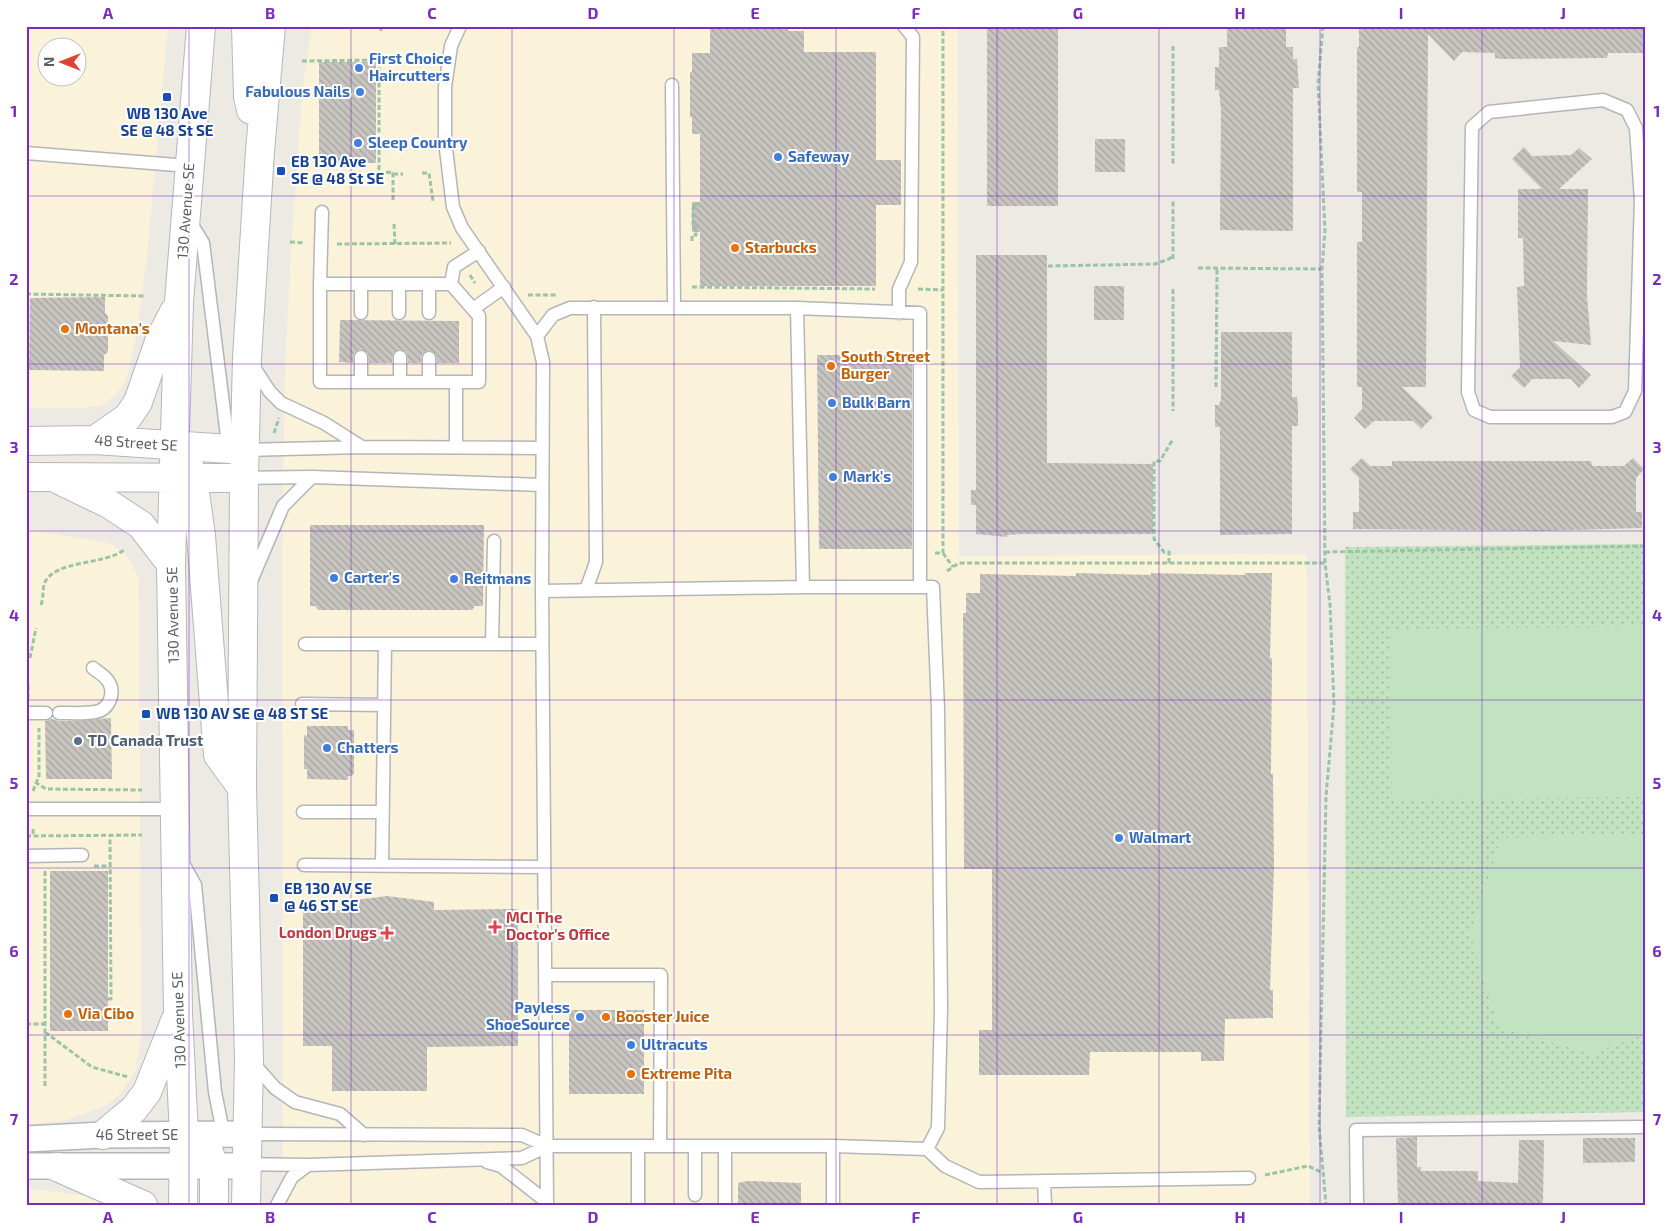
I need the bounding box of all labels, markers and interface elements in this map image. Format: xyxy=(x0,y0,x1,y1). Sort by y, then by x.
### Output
text: A xyxy=(103,3,114,22)
text: B xyxy=(265,3,275,22)
text: C xyxy=(427,3,437,22)
text: D xyxy=(588,3,599,22)
text: E xyxy=(750,3,760,22)
text: F xyxy=(912,3,921,22)
text: G xyxy=(1073,3,1083,22)
text: H xyxy=(1234,3,1246,22)
text: I xyxy=(1399,3,1403,22)
text: J xyxy=(1560,3,1566,22)
north arrow xyxy=(38,38,88,88)
place label: First Choice Haircutters xyxy=(369,49,452,84)
text: N xyxy=(40,57,57,67)
marker: First Choice Haircutters xyxy=(353,62,365,74)
place label: Fabulous Nails xyxy=(245,82,350,100)
marker: Fabulous Nails xyxy=(354,86,366,98)
marker: WB 130 Ave SE @ 48 St SE xyxy=(161,91,173,103)
text: 1 xyxy=(11,101,17,120)
text: 1 xyxy=(1654,101,1660,120)
place label: WB 130 Ave SE @ 48 St SE xyxy=(120,104,214,139)
place label: Sleep Country xyxy=(368,133,468,152)
marker: Sleep Country xyxy=(352,137,364,149)
place label: Safeway xyxy=(788,147,850,166)
marker: Safeway xyxy=(772,151,784,163)
place label: EB 130 Ave SE @ 48 St SE xyxy=(291,152,384,187)
street label: 130 Avenue SE xyxy=(173,162,197,260)
marker: EB 130 Ave SE @ 48 St SE xyxy=(275,165,287,177)
place label: Starbucks xyxy=(745,238,817,256)
marker: Starbucks xyxy=(729,242,741,254)
text: 2 xyxy=(9,269,19,288)
text: 2 xyxy=(1652,269,1662,288)
place label: Montana's xyxy=(75,319,150,337)
marker: Montana's xyxy=(59,323,71,335)
place label: South Street Burger xyxy=(841,347,930,382)
marker: South Street Burger xyxy=(825,360,837,372)
place label: Bulk Barn xyxy=(842,393,911,411)
marker: Bulk Barn xyxy=(826,397,838,409)
street label: 48 Street SE xyxy=(94,430,178,454)
text: 3 xyxy=(9,437,19,456)
text: 3 xyxy=(1652,437,1662,456)
place label: Mark's xyxy=(843,467,891,485)
marker: Mark's xyxy=(827,471,839,483)
street label: 130 Avenue SE xyxy=(162,566,182,664)
place label: Carter's xyxy=(344,568,400,586)
place label: Reitmans xyxy=(464,569,531,587)
marker: Carter's xyxy=(328,572,340,584)
marker: Reitmans xyxy=(448,573,460,585)
text: 4 xyxy=(9,605,19,624)
text: 4 xyxy=(1652,605,1662,624)
place label: WB 130 AV SE @ 48 ST SE xyxy=(156,704,329,722)
marker: WB 130 AV SE @ 48 ST SE xyxy=(140,708,152,720)
place label: TD Canada Trust xyxy=(88,731,203,749)
marker: TD Canada Trust xyxy=(72,735,84,747)
place label: Chatters xyxy=(337,738,399,756)
marker: Chatters xyxy=(321,742,333,754)
text: 5 xyxy=(10,773,19,792)
text: 5 xyxy=(1653,773,1662,792)
place label: Walmart xyxy=(1129,828,1191,846)
marker: Walmart xyxy=(1113,832,1125,844)
place label: EB 130 AV SE @ 46 ST SE xyxy=(284,879,372,914)
marker: EB 130 AV SE @ 46 ST SE xyxy=(268,892,280,904)
place label: MCI The Doctor's Office xyxy=(506,908,610,943)
marker: MCI The Doctor's Office xyxy=(488,920,502,934)
place label: London Drugs xyxy=(279,923,377,941)
marker: London Drugs xyxy=(381,927,393,939)
text: 6 xyxy=(9,941,19,960)
text: 6 xyxy=(1652,941,1662,960)
street label: 130 Avenue SE xyxy=(167,971,189,1069)
place label: Payless ShoeSource xyxy=(486,998,570,1033)
place label: Via Cibo xyxy=(78,1004,134,1022)
place label: Booster Juice xyxy=(616,1007,710,1025)
marker: Via Cibo xyxy=(62,1008,74,1020)
marker: Payless ShoeSource xyxy=(574,1011,586,1023)
marker: Booster Juice xyxy=(600,1011,612,1023)
place label: Ultracuts xyxy=(641,1035,708,1053)
marker: Ultracuts xyxy=(625,1039,637,1051)
place label: Extreme Pita xyxy=(641,1064,732,1082)
marker: Extreme Pita xyxy=(625,1068,637,1080)
text: 7 xyxy=(10,1109,19,1128)
text: 7 xyxy=(1653,1109,1662,1128)
street label: 46 Street SE xyxy=(96,1125,179,1143)
text: A xyxy=(103,1207,114,1226)
text: B xyxy=(265,1207,275,1226)
text: C xyxy=(427,1207,437,1226)
text: D xyxy=(588,1207,599,1226)
text: E xyxy=(750,1207,760,1226)
text: F xyxy=(912,1207,921,1226)
text: G xyxy=(1073,1207,1083,1226)
text: H xyxy=(1234,1207,1246,1226)
text: I xyxy=(1399,1207,1403,1226)
text: J xyxy=(1560,1207,1566,1226)

